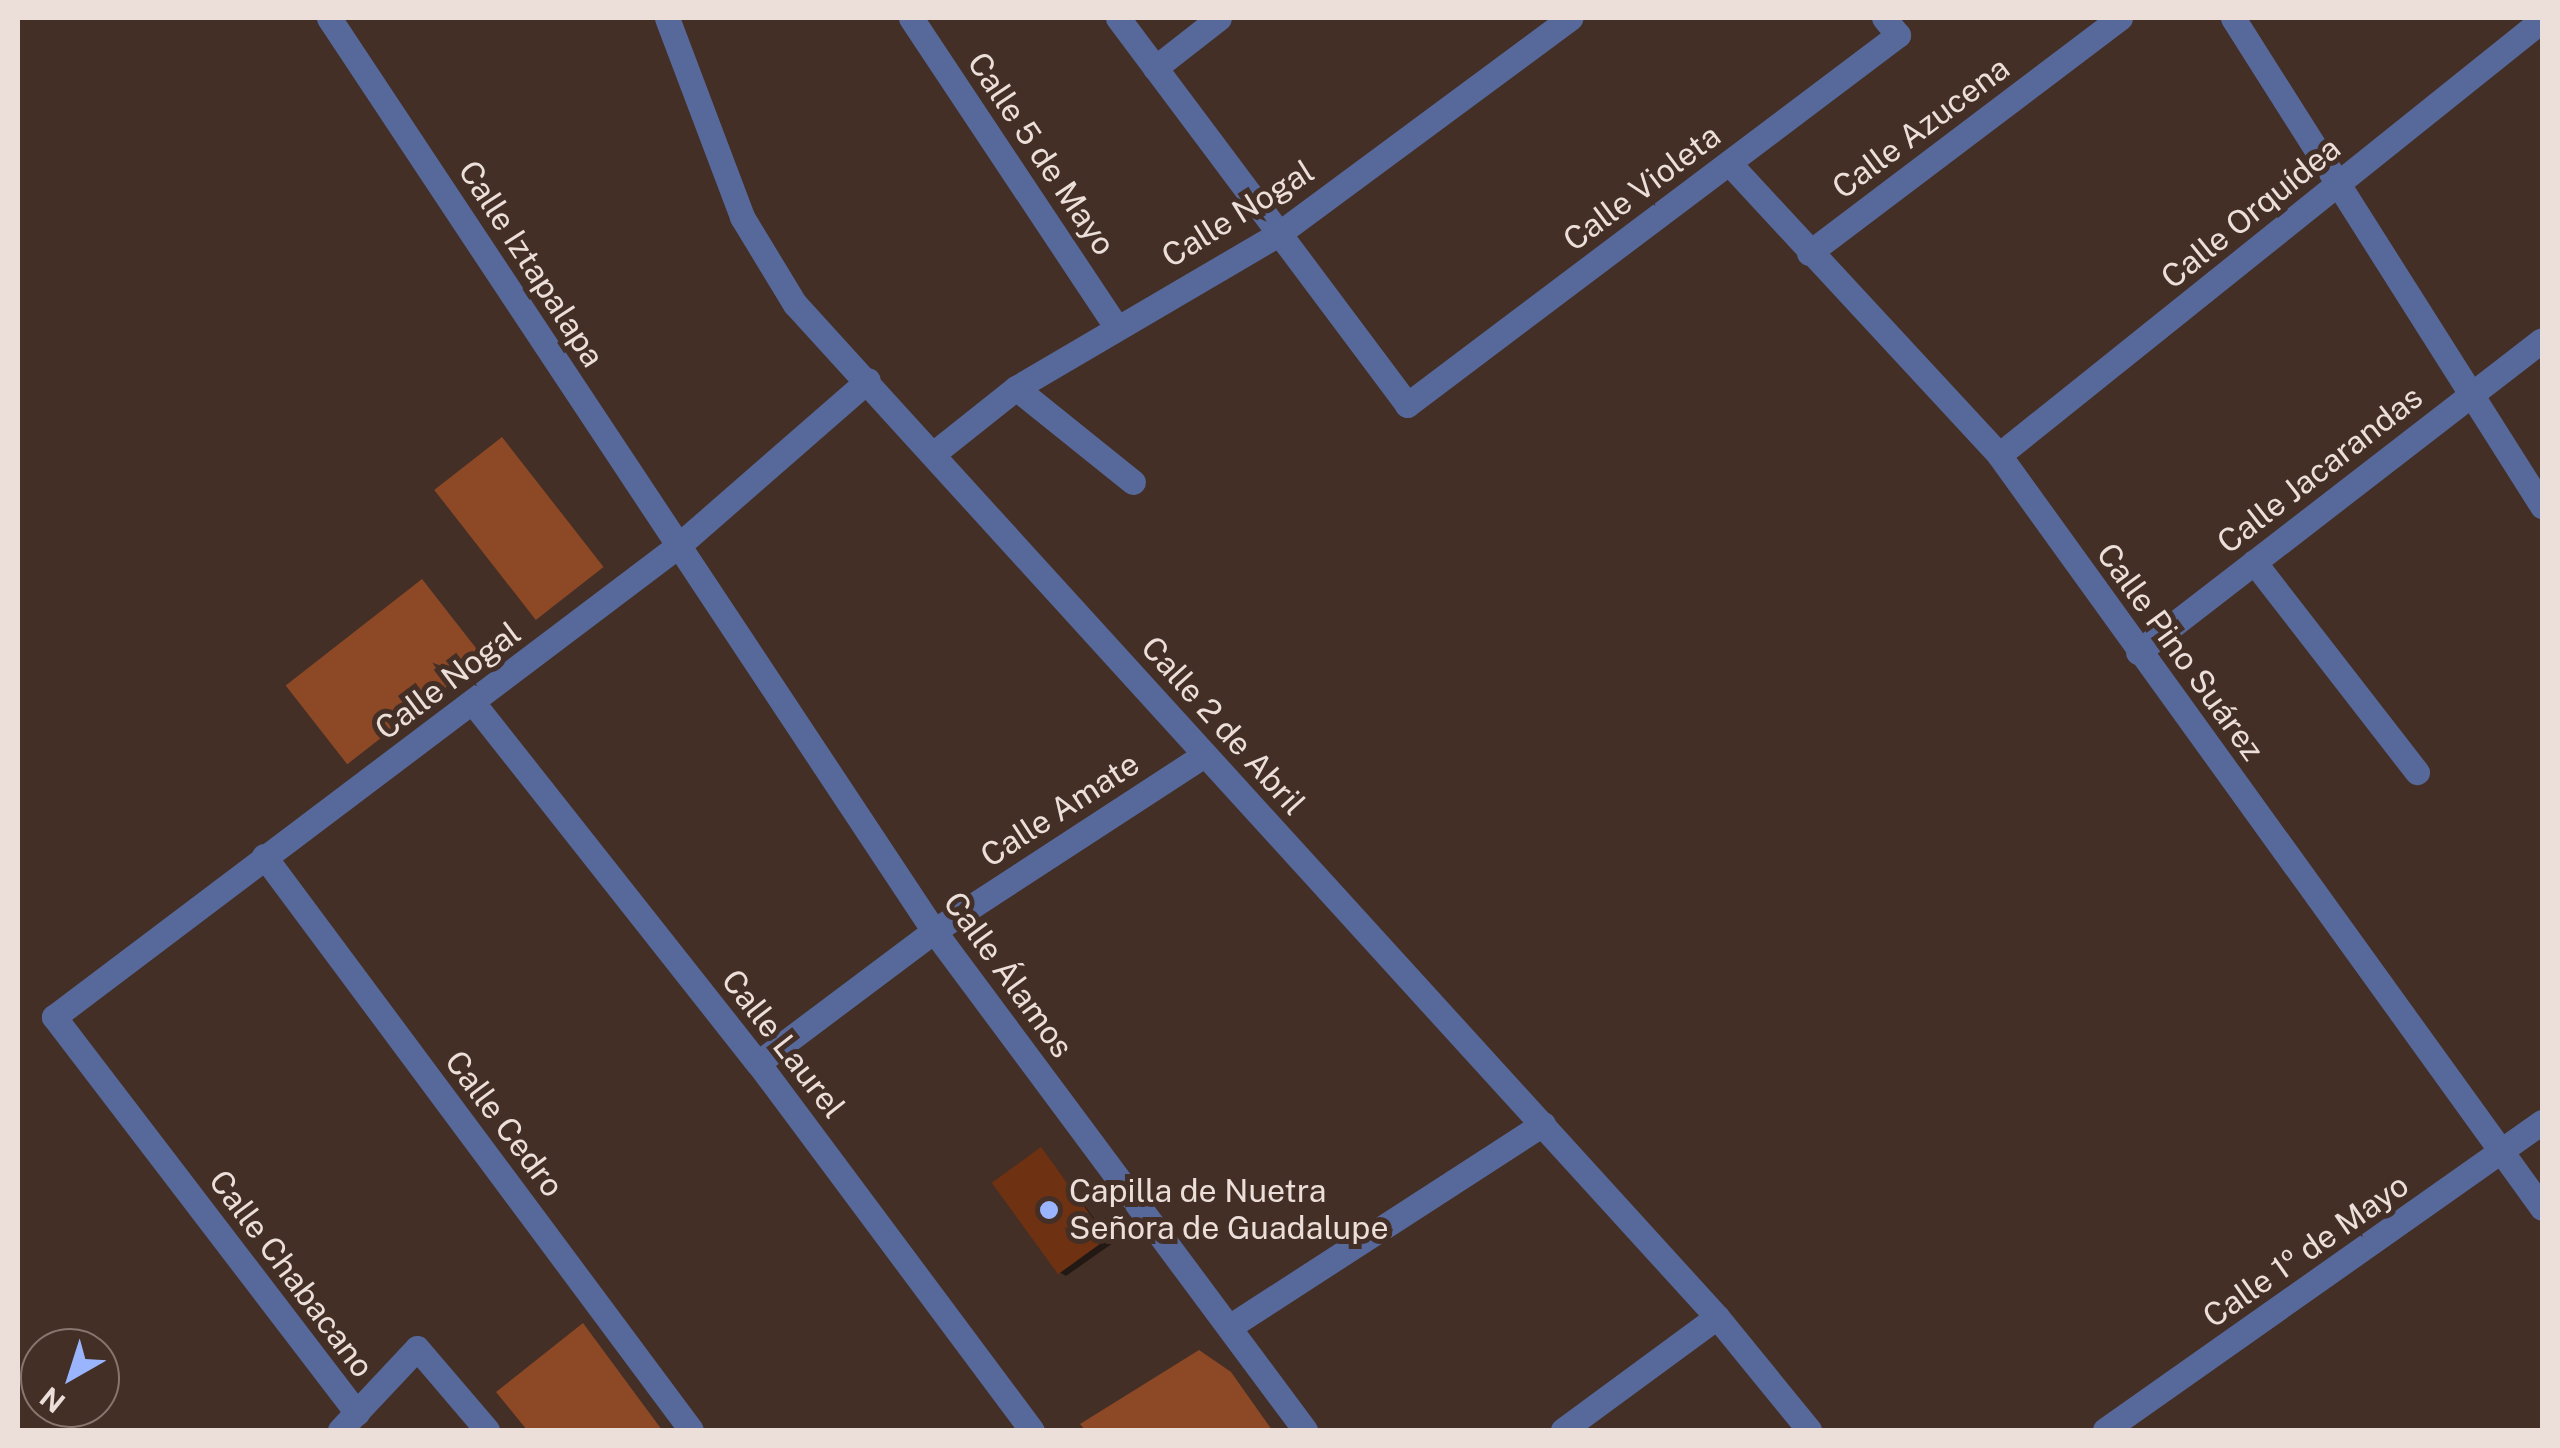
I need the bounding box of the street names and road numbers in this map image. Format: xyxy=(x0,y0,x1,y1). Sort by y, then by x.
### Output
street label: Calle 5 de Mayo xyxy=(959,45,1123,263)
street label: Calle Azucena xyxy=(1825,49,2017,207)
street label: Calle Violeta xyxy=(1556,116,1728,260)
street label: Calle Orquídea xyxy=(2154,129,2348,297)
street label: Calle Nogal xyxy=(1155,152,1321,276)
street label: Calle Iztapalapa xyxy=(450,154,612,374)
street label: Calle Jacarandas xyxy=(2210,378,2430,562)
street label: Calle Pino Suárez xyxy=(2088,536,2272,768)
street label: Calle Nogal xyxy=(368,614,528,748)
street label: Calle 2 de Abril xyxy=(1133,629,1313,823)
street label: Calle Amate xyxy=(974,745,1146,875)
street label: Calle Álamos xyxy=(935,885,1081,1065)
street label: Calle Laurel xyxy=(713,962,853,1126)
street label: Calle Cedro xyxy=(437,1043,571,1205)
street label: Calle Chabacano xyxy=(201,1163,381,1385)
street label: Calle 1º de Mayo xyxy=(2196,1166,2416,1336)

